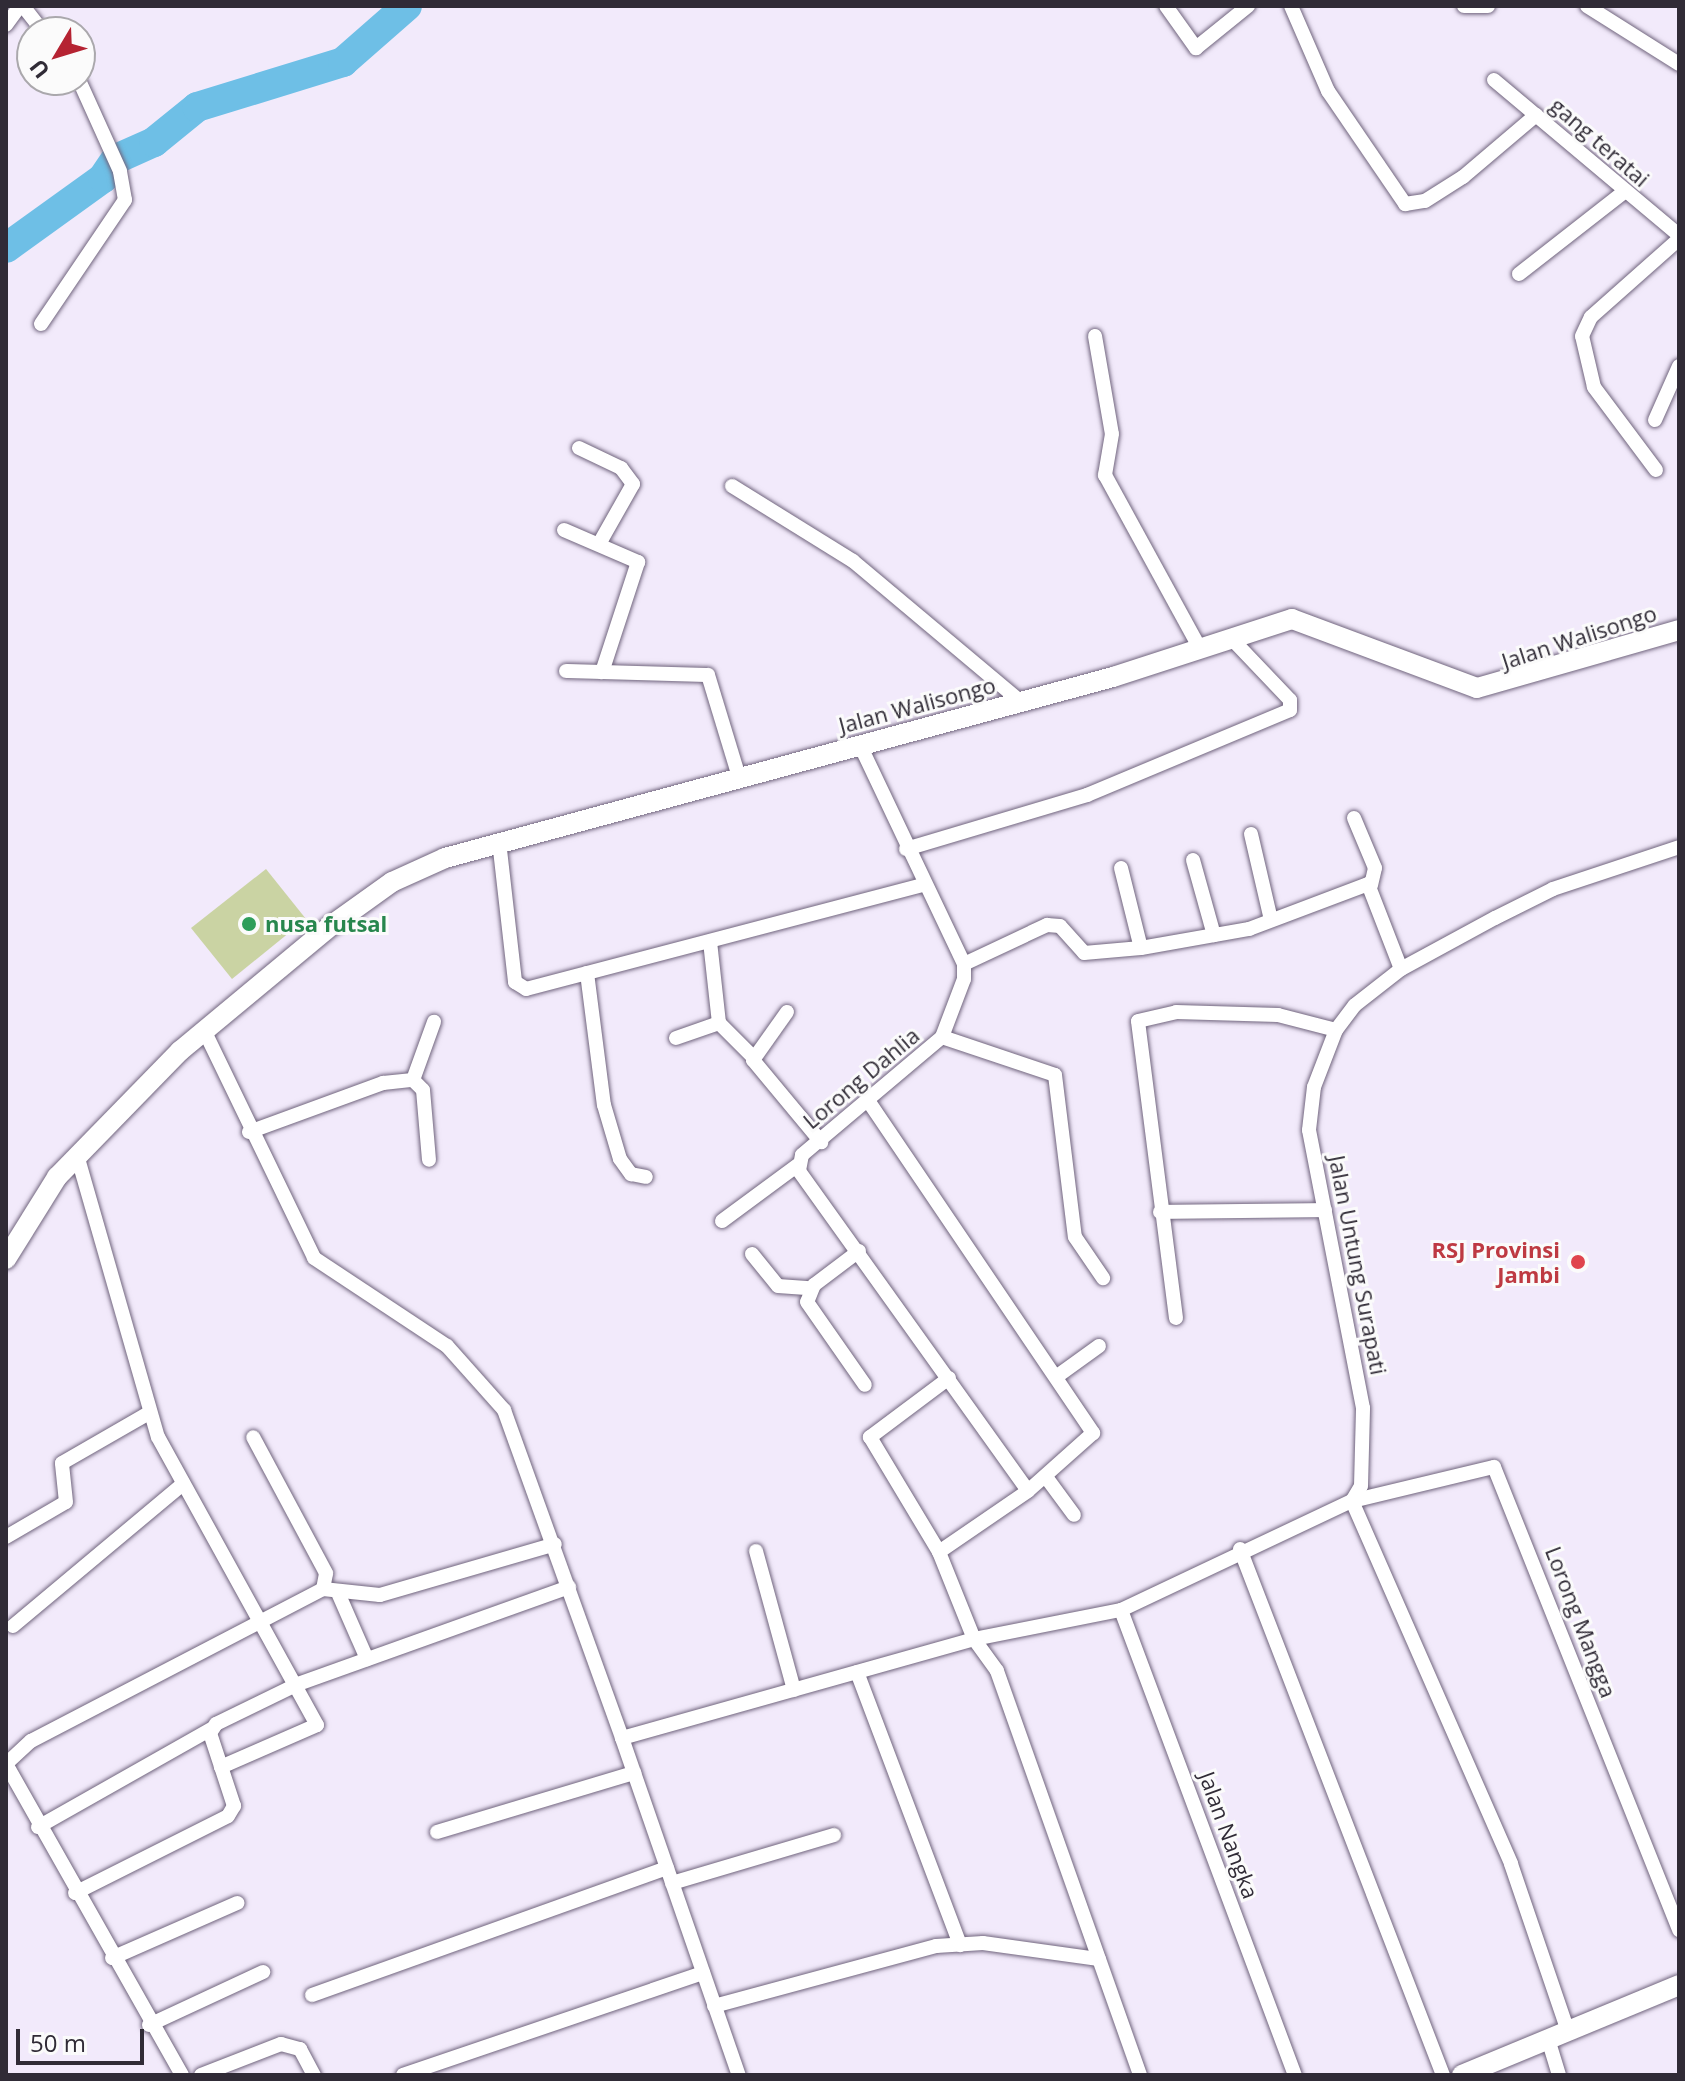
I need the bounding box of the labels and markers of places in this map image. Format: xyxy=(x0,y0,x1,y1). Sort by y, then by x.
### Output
place label: nusa futsal xyxy=(265,911,387,937)
marker: nusa futsal xyxy=(240,915,258,933)
place label: RSJ Provinsi Jambi xyxy=(1432,1236,1560,1288)
marker: RSJ Provinsi Jambi xyxy=(1567,1251,1589,1273)

